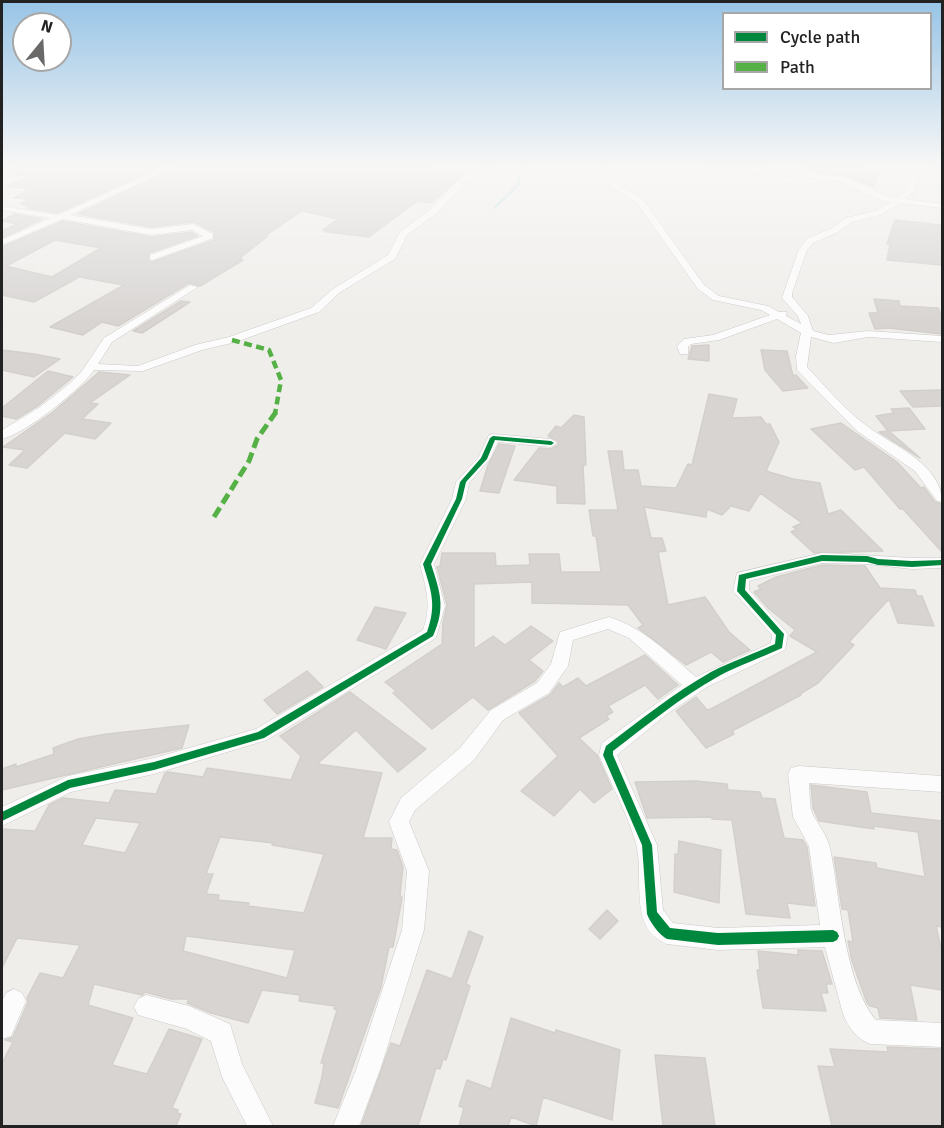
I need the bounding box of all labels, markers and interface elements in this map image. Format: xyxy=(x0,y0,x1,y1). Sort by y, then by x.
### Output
north arrow xyxy=(12,12,72,72)
legend xyxy=(722,12,932,90)
text: N xyxy=(39,16,55,38)
text: Cycle path xyxy=(780,26,860,48)
text: Path xyxy=(780,56,815,78)

